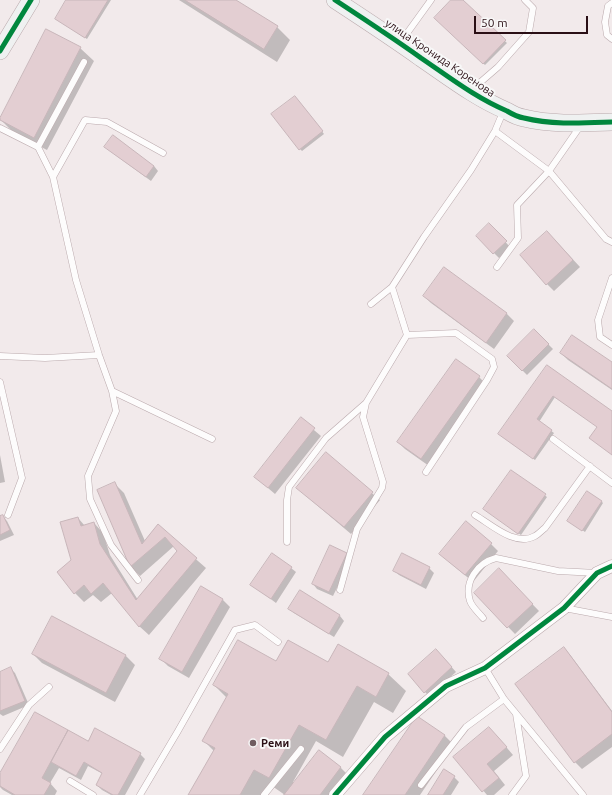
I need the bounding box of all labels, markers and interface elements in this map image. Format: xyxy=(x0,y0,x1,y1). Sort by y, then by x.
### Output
scale bar xyxy=(476,8,590,34)
street label: улица Кронида Коренова xyxy=(382,16,498,100)
text: 50 m xyxy=(481,16,508,29)
place label: Реми xyxy=(261,736,289,750)
marker: Реми xyxy=(248,738,258,748)

